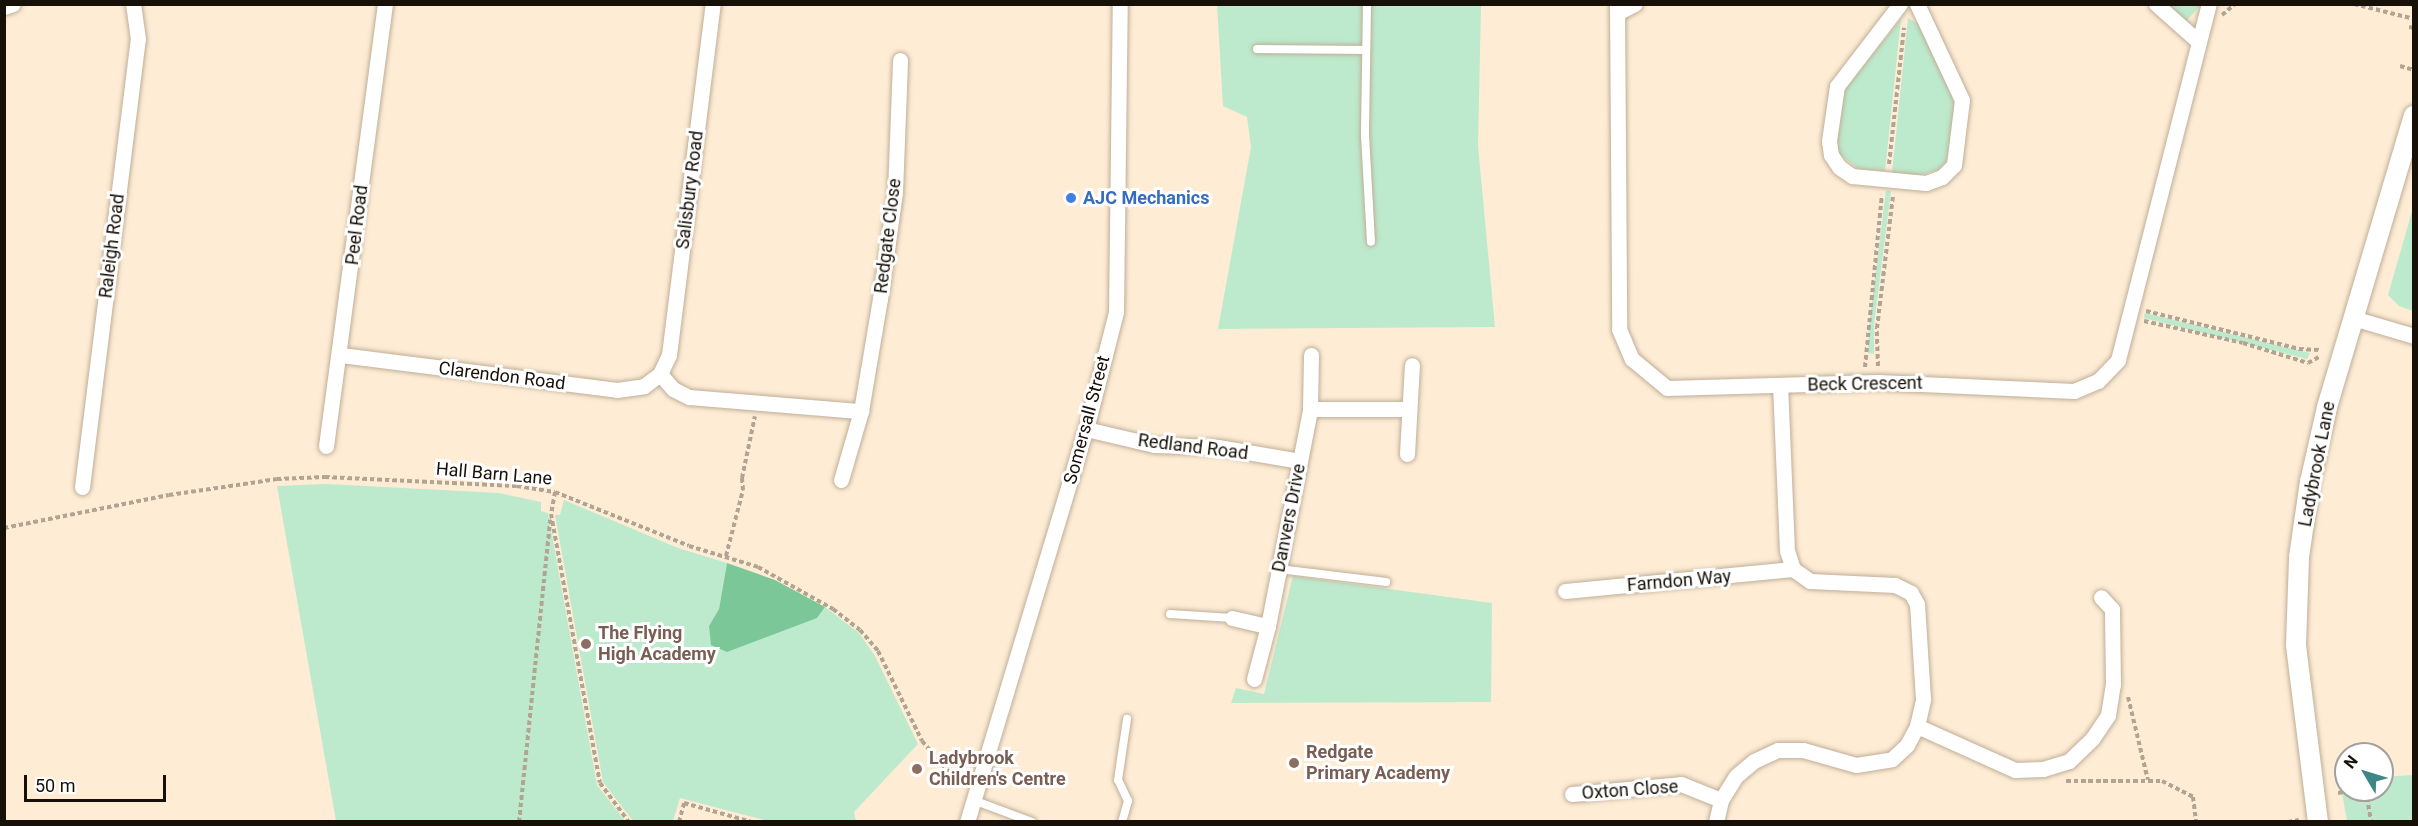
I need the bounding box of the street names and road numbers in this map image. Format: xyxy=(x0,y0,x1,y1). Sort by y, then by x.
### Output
street label: Salisbury Road xyxy=(672,130,708,250)
street label: Redgate Close xyxy=(870,177,906,295)
street label: Peel Road xyxy=(341,184,373,266)
street label: Raleigh Road xyxy=(95,193,129,299)
street label: Somersall Street xyxy=(1059,353,1115,487)
street label: Clarendon Road xyxy=(437,358,567,394)
street label: Beck Crescent xyxy=(1807,372,1923,396)
street label: Ladybrook Lane xyxy=(2294,399,2340,529)
street label: Redland Road xyxy=(1137,430,1249,464)
street label: Hall Barn Lane xyxy=(435,458,553,490)
street label: Danvers Drive xyxy=(1268,462,1310,574)
street label: Farndon Way xyxy=(1626,566,1732,596)
street label: Oxton Close xyxy=(1581,776,1679,804)

